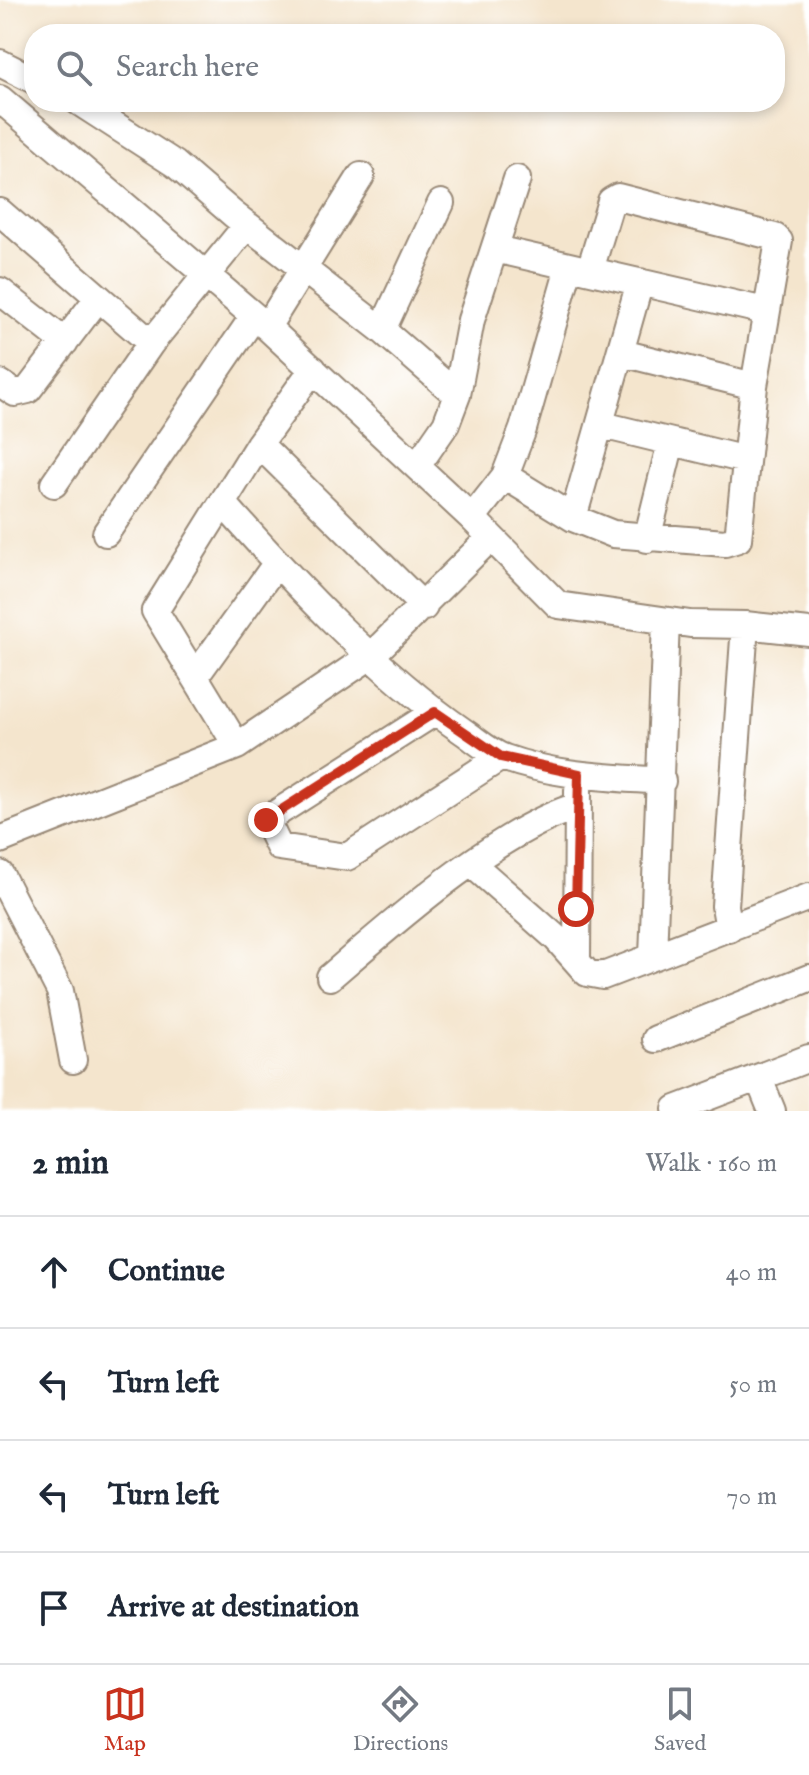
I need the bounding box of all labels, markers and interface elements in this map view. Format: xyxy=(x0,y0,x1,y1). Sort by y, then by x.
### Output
search box xyxy=(24,24,785,112)
icon: search xyxy=(52,46,96,90)
text: Search here xyxy=(116,49,259,87)
route end xyxy=(248,802,284,838)
route start xyxy=(558,891,594,927)
text: 2 min xyxy=(32,1142,109,1185)
text: Walk · 160 m xyxy=(645,1147,777,1180)
icon: ahead xyxy=(32,1250,76,1294)
text: Continue xyxy=(108,1253,225,1291)
text: 40 m xyxy=(726,1256,777,1289)
icon: left xyxy=(32,1362,76,1406)
text: Turn left xyxy=(108,1365,219,1403)
text: 50 m xyxy=(729,1368,777,1401)
icon: left xyxy=(32,1474,76,1518)
text: Turn left xyxy=(108,1477,219,1515)
text: 70 m xyxy=(726,1480,777,1513)
icon: arrive xyxy=(32,1586,76,1630)
text: Arrive at destination xyxy=(108,1589,359,1627)
tab: Map xyxy=(103,1682,147,1758)
tab: Directions xyxy=(353,1682,448,1758)
tab: Saved xyxy=(654,1682,706,1758)

